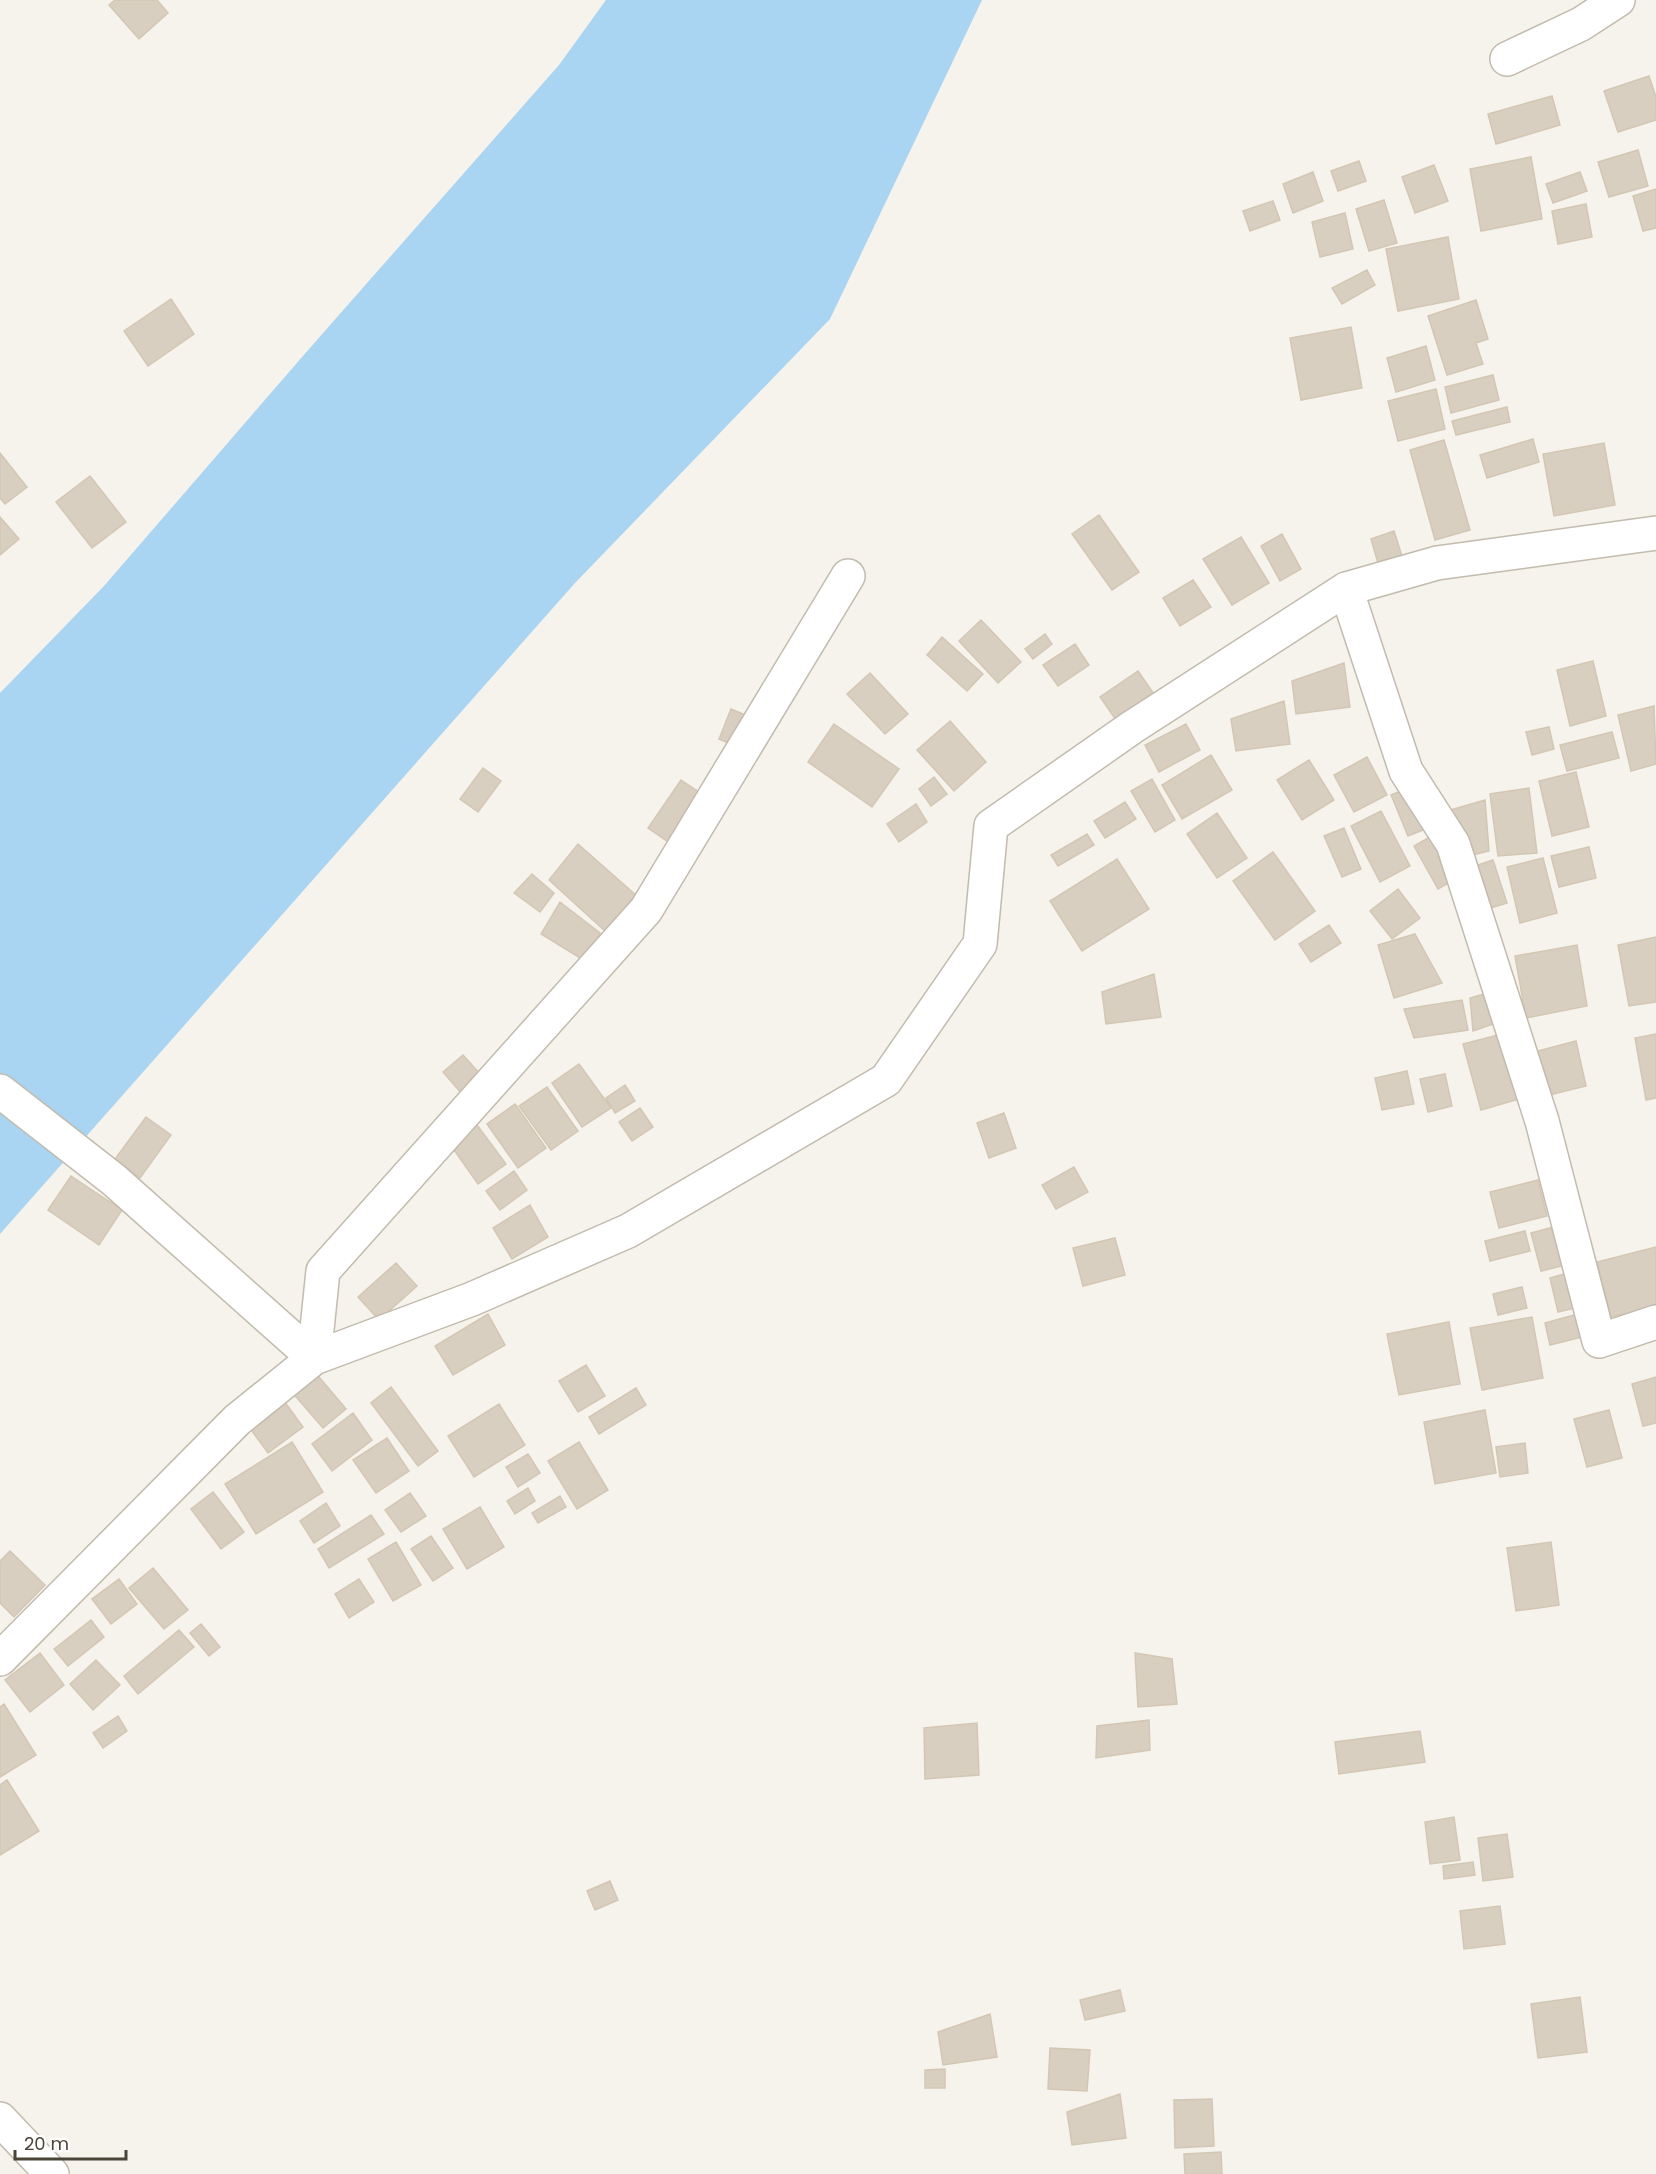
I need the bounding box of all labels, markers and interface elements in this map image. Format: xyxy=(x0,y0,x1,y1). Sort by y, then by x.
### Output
scale bar xyxy=(15,2123,126,2161)
text: 20 m xyxy=(24,2131,69,2156)

